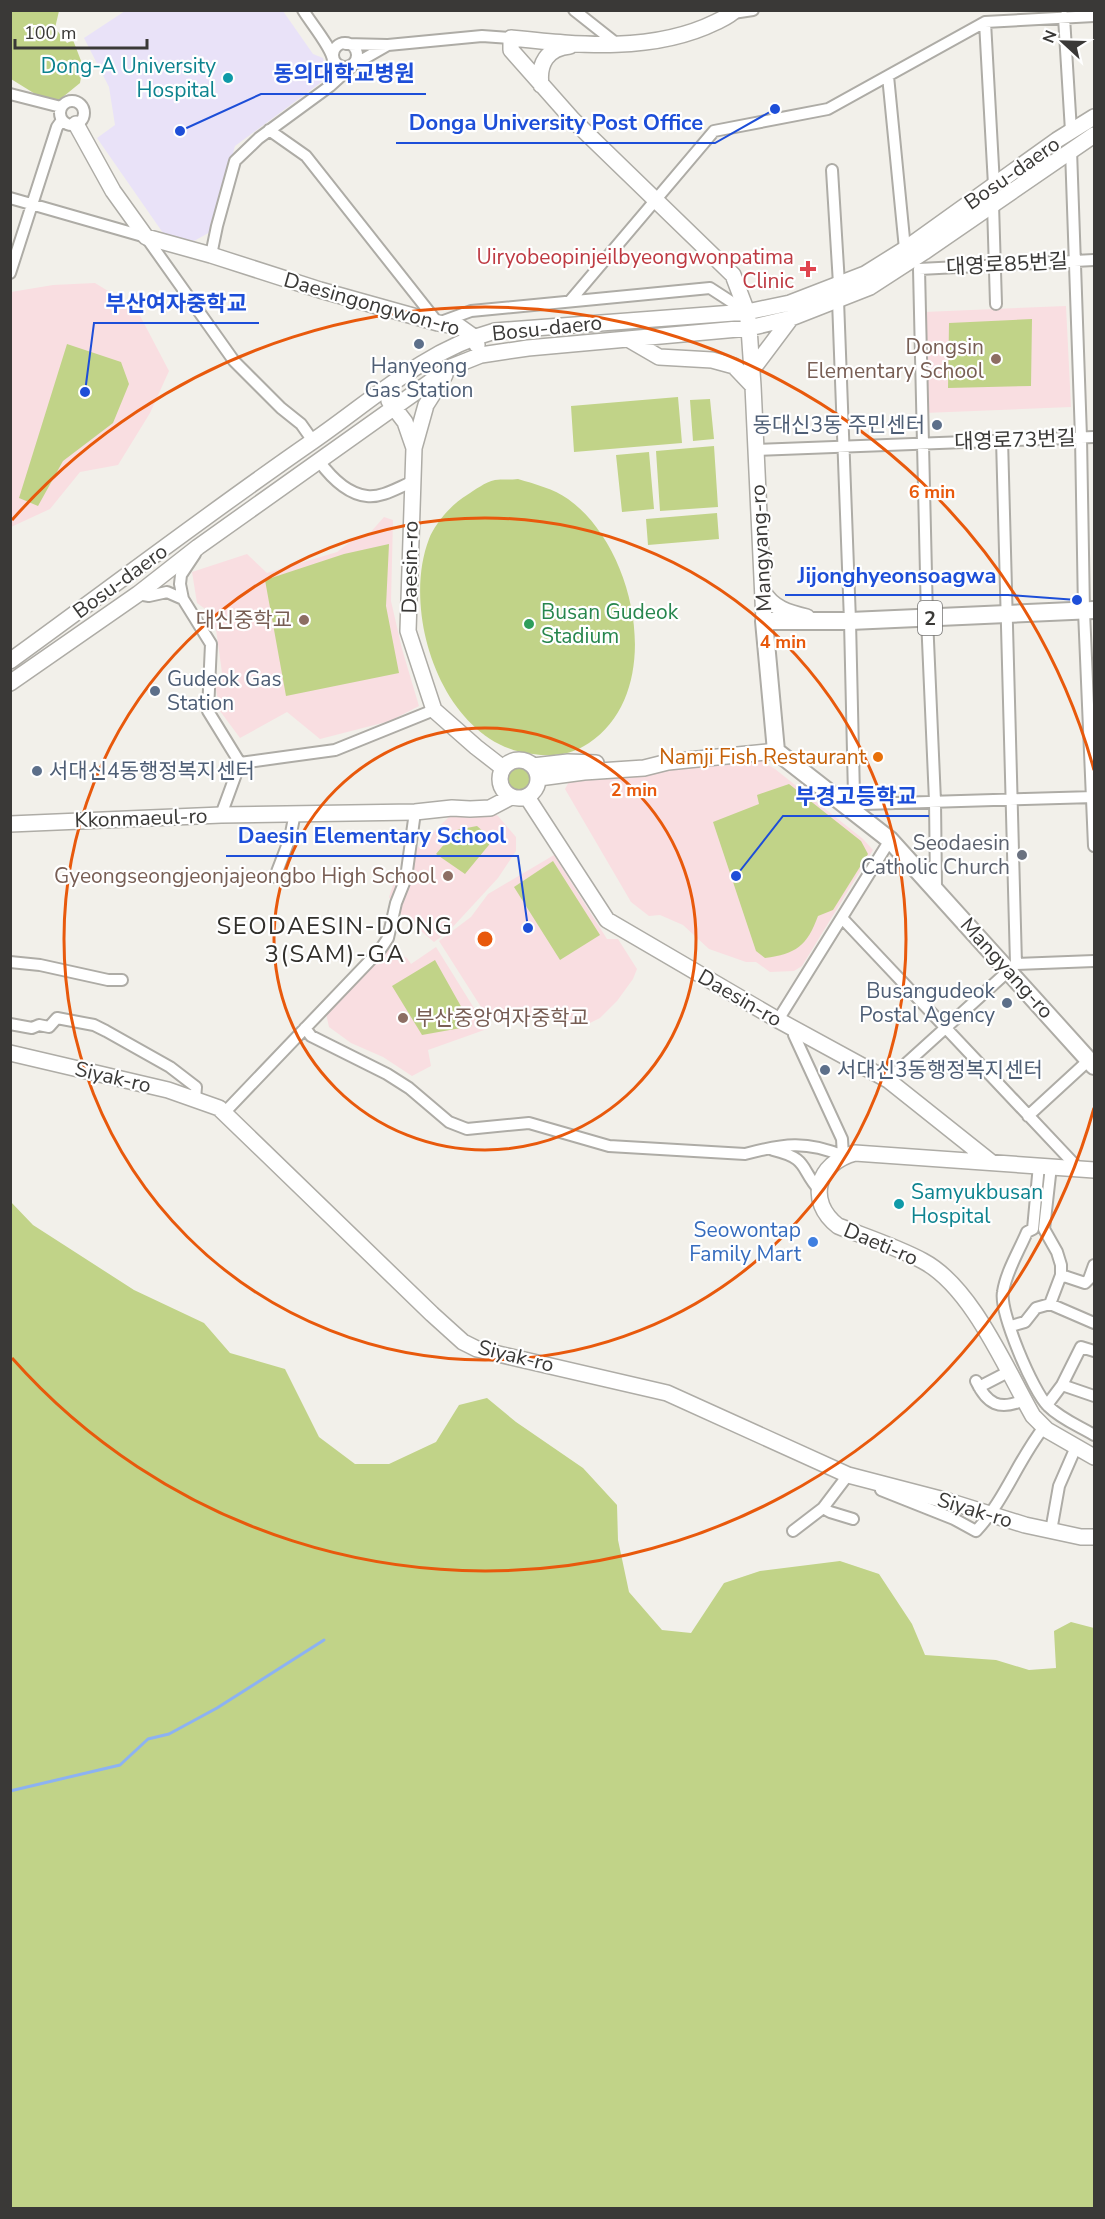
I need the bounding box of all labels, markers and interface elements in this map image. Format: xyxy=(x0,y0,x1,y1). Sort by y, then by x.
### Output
scale bar xyxy=(15,12,147,50)
north arrow xyxy=(1033,12,1093,72)
text: 100 m xyxy=(24,21,76,45)
text: N xyxy=(1038,27,1062,46)
place label: Dong-A University Hospital xyxy=(41,52,217,104)
callout: 동의대학교병원 xyxy=(261,54,426,94)
text: 동의대학교병원 xyxy=(273,59,415,89)
marker: Dong-A University Hospital xyxy=(221,71,235,85)
callout: Donga University Post Office xyxy=(396,103,715,143)
text: Donga University Post Office xyxy=(409,108,703,138)
street label: Bosu-daero xyxy=(959,130,1065,216)
place label: Uiryobeopinjeilbyeongwonpatima Clinic xyxy=(476,243,794,295)
street label: 대영로85번길 xyxy=(945,247,1069,281)
marker: Uiryobeopinjeilbyeongwonpatima Clinic xyxy=(799,260,817,278)
street label: Daesingongwon-ro xyxy=(281,265,463,343)
callout: 부산여자중학교 xyxy=(94,283,259,323)
text: 부산여자중학교 xyxy=(105,289,247,319)
street label: Bosu-daero xyxy=(491,308,603,348)
place label: Dongsin Elementary School xyxy=(806,333,985,385)
marker: Hanyeong Gas Station xyxy=(412,337,426,351)
place label: Hanyeong Gas Station xyxy=(364,352,474,404)
marker: Dongsin Elementary School xyxy=(989,352,1003,366)
place label: 동대신3동 주민센터 xyxy=(752,411,925,439)
marker: 동대신3동 주민센터 xyxy=(930,418,944,432)
street label: 대영로73번길 xyxy=(954,424,1076,456)
text: 6 min xyxy=(909,480,955,504)
street label: Mangyang-ro xyxy=(744,484,778,612)
street label: Daesin-ro xyxy=(395,520,425,614)
street label: Bosu-daero xyxy=(67,537,173,625)
callout: Jijonghyeonsoagwa xyxy=(785,555,1008,595)
text: Jijonghyeonsoagwa xyxy=(797,561,996,591)
place label: Busan Gudeok Stadium xyxy=(541,598,679,650)
road number: 2 xyxy=(918,601,942,635)
place label: 대신중학교 xyxy=(195,606,292,634)
marker: 대신중학교 xyxy=(297,613,311,627)
marker: Busan Gudeok Stadium xyxy=(522,617,536,631)
text: 4 min xyxy=(760,630,806,654)
place label: Gudeok Gas Station xyxy=(167,665,282,717)
marker: Gudeok Gas Station xyxy=(148,684,162,698)
place label: Namji Fish Restaurant xyxy=(659,743,867,771)
marker: Namji Fish Restaurant xyxy=(871,750,885,764)
place label: 서대신4동행정복지센터 xyxy=(49,757,255,785)
marker: 서대신4동행정복지센터 xyxy=(30,764,44,778)
callout: 부경고등학교 xyxy=(783,776,929,816)
text: 2 min xyxy=(611,778,657,802)
text: 부경고등학교 xyxy=(795,782,917,812)
street label: Kkonmaeul-ro xyxy=(74,802,208,834)
callout: Daesin Elementary School xyxy=(226,816,518,856)
text: Daesin Elementary School xyxy=(238,821,506,851)
place label: Seodaesin Catholic Church xyxy=(861,829,1010,881)
marker: Seodaesin Catholic Church xyxy=(1015,848,1029,862)
place label: Gyeongseongjeonjajeongbo High School xyxy=(54,862,437,890)
marker: Gyeongseongjeonjajeongbo High School xyxy=(441,869,455,883)
district label: SEODAESIN-DONG 3(SAM)-GA xyxy=(216,910,454,970)
street label: Mangyang-ro xyxy=(954,911,1060,1025)
centre of rings xyxy=(475,929,495,949)
street label: Daesin-ro xyxy=(693,963,787,1033)
place label: Busangudeok Postal Agency xyxy=(859,977,995,1029)
marker: Busangudeok Postal Agency xyxy=(1000,996,1014,1010)
place label: 부산중앙여자중학교 xyxy=(415,1004,589,1032)
marker: 부산중앙여자중학교 xyxy=(396,1011,410,1025)
street label: Siyak-ro xyxy=(72,1055,154,1099)
place label: 서대신3동행정복지센터 xyxy=(837,1056,1043,1084)
marker: 서대신3동행정복지센터 xyxy=(818,1063,832,1077)
place label: Samyukbusan Hospital xyxy=(911,1178,1043,1230)
marker: Samyukbusan Hospital xyxy=(892,1197,906,1211)
place label: Seowontap Family Mart xyxy=(689,1216,802,1268)
street label: Daeti-ro xyxy=(840,1216,922,1272)
marker: Seowontap Family Mart xyxy=(806,1235,820,1249)
street label: Siyak-ro xyxy=(475,1333,557,1379)
street label: Siyak-ro xyxy=(934,1485,1016,1535)

